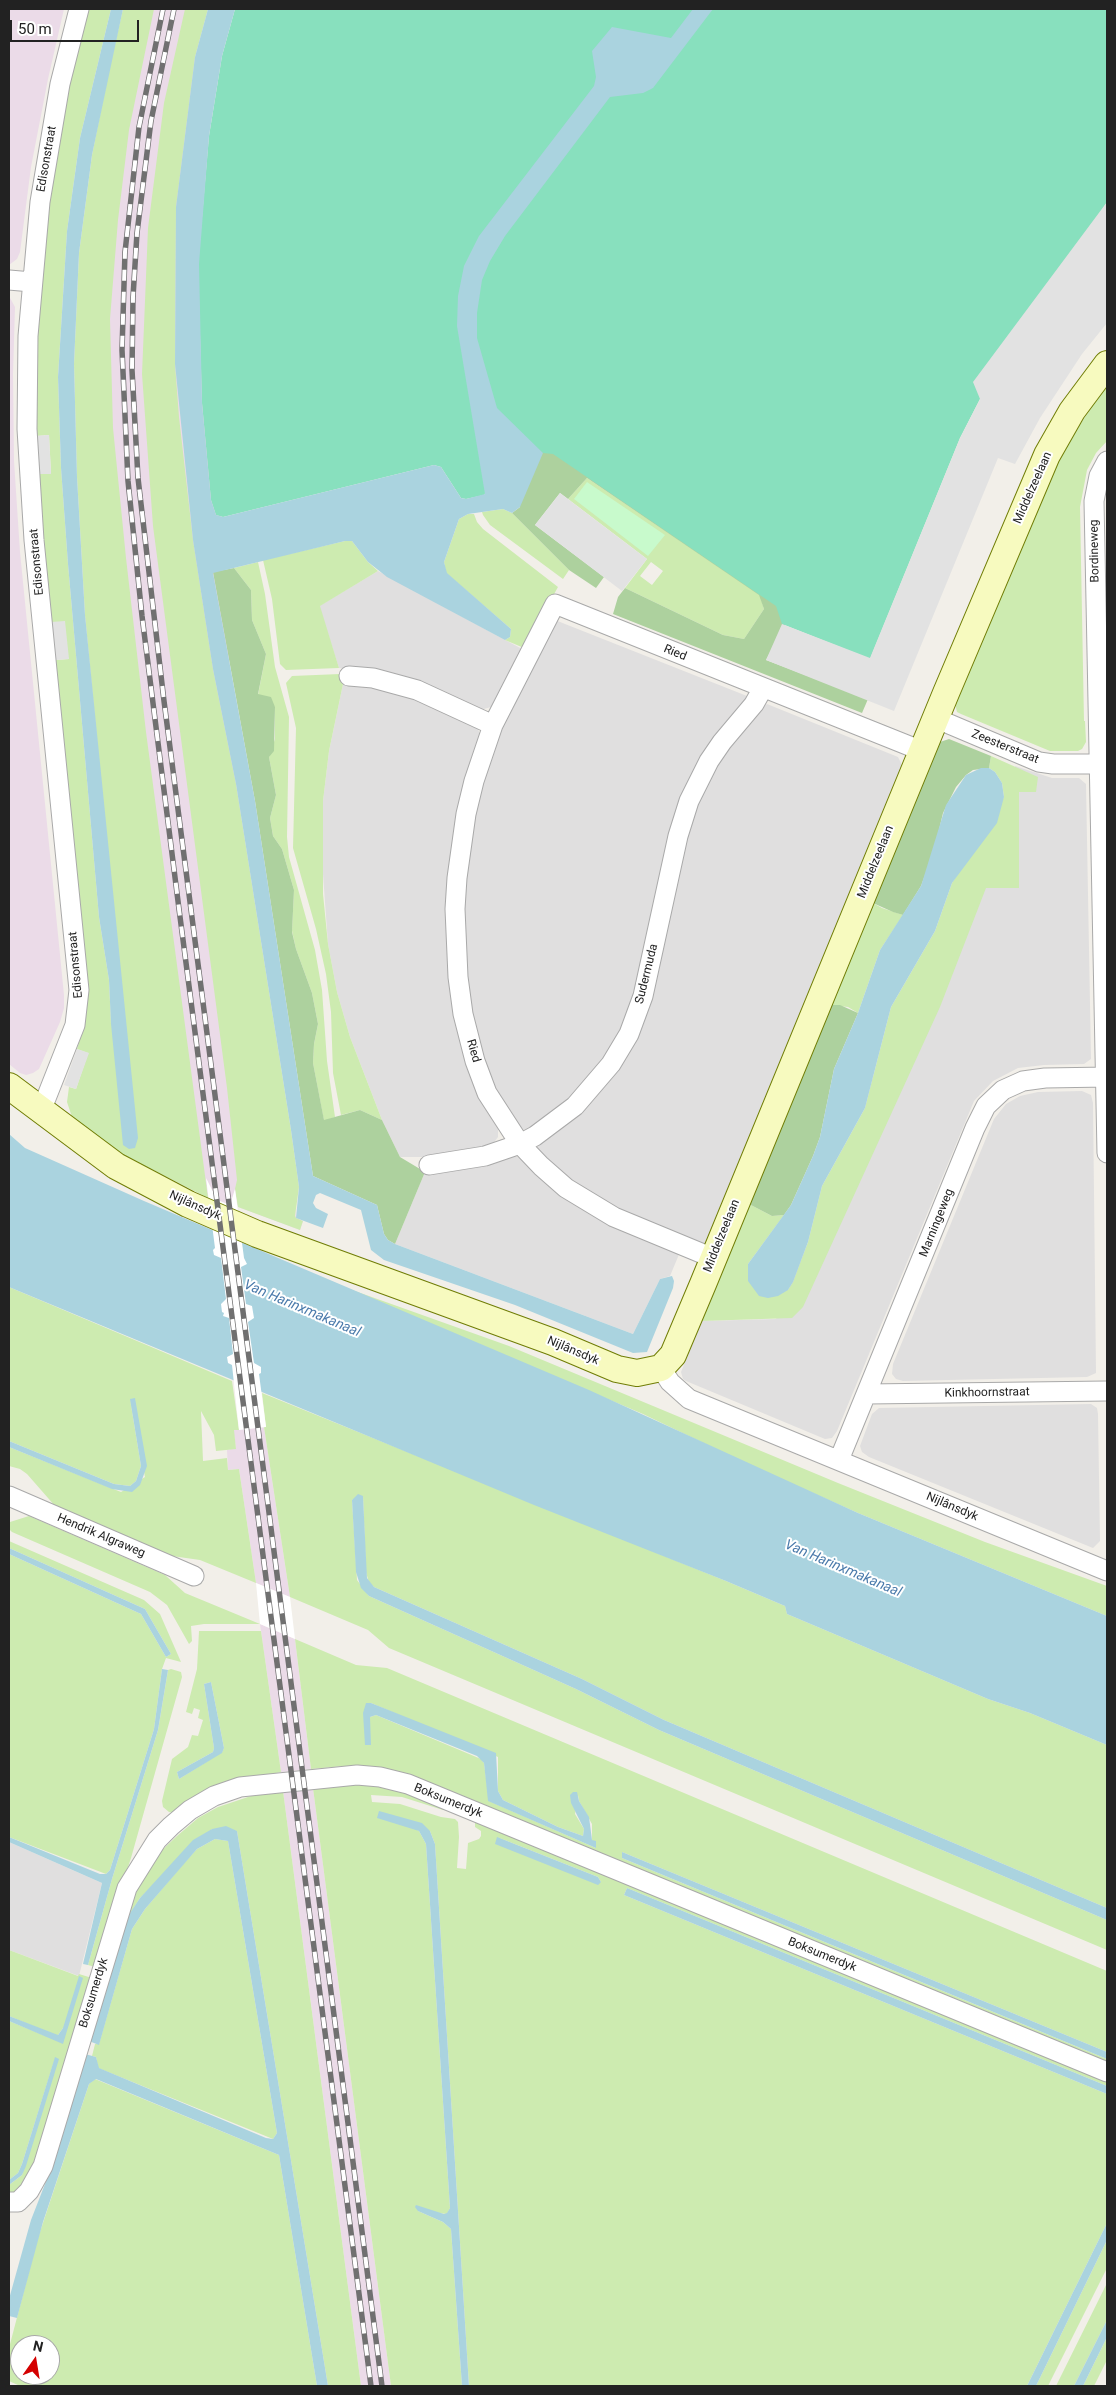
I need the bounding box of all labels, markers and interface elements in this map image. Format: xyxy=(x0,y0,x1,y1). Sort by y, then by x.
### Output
scale bar xyxy=(12,10,141,42)
text: 50 m xyxy=(18,20,52,38)
street label: Edisonstraat xyxy=(34,125,60,193)
street label: Middelzeelaan xyxy=(1011,450,1055,526)
street label: Bordineweg xyxy=(1087,519,1103,583)
street label: Edisonstraat xyxy=(27,528,47,596)
street label: Ried xyxy=(661,642,689,664)
street label: Zeesterstraat xyxy=(969,727,1041,767)
street label: Middelzeelaan xyxy=(855,823,897,901)
street label: Edisonstraat xyxy=(66,931,86,999)
street label: Sudermuda xyxy=(633,942,661,1006)
street label: Ried xyxy=(463,1038,483,1064)
street label: Marningeweg xyxy=(917,1187,957,1259)
street label: Nijlânsdyk xyxy=(167,1188,223,1224)
street label: Middelzeelaan xyxy=(701,1197,743,1275)
water label: Van Harinxmakanaal xyxy=(241,1277,363,1341)
street label: Nijlânsdyk xyxy=(545,1334,601,1368)
street label: Kinkhoornstraat xyxy=(944,1385,1030,1401)
street label: Nijlânsdyk xyxy=(924,1490,980,1524)
street label: Hendrik Algraweg xyxy=(55,1511,147,1561)
water label: Van Harinxmakanaal xyxy=(782,1537,904,1601)
street label: Boksumerdyk xyxy=(412,1781,484,1821)
street label: Boksumerdyk xyxy=(786,1935,858,1975)
street label: Boksumerdyk xyxy=(77,1956,111,2030)
north arrow xyxy=(10,2335,60,2385)
text: N xyxy=(32,2337,45,2355)

